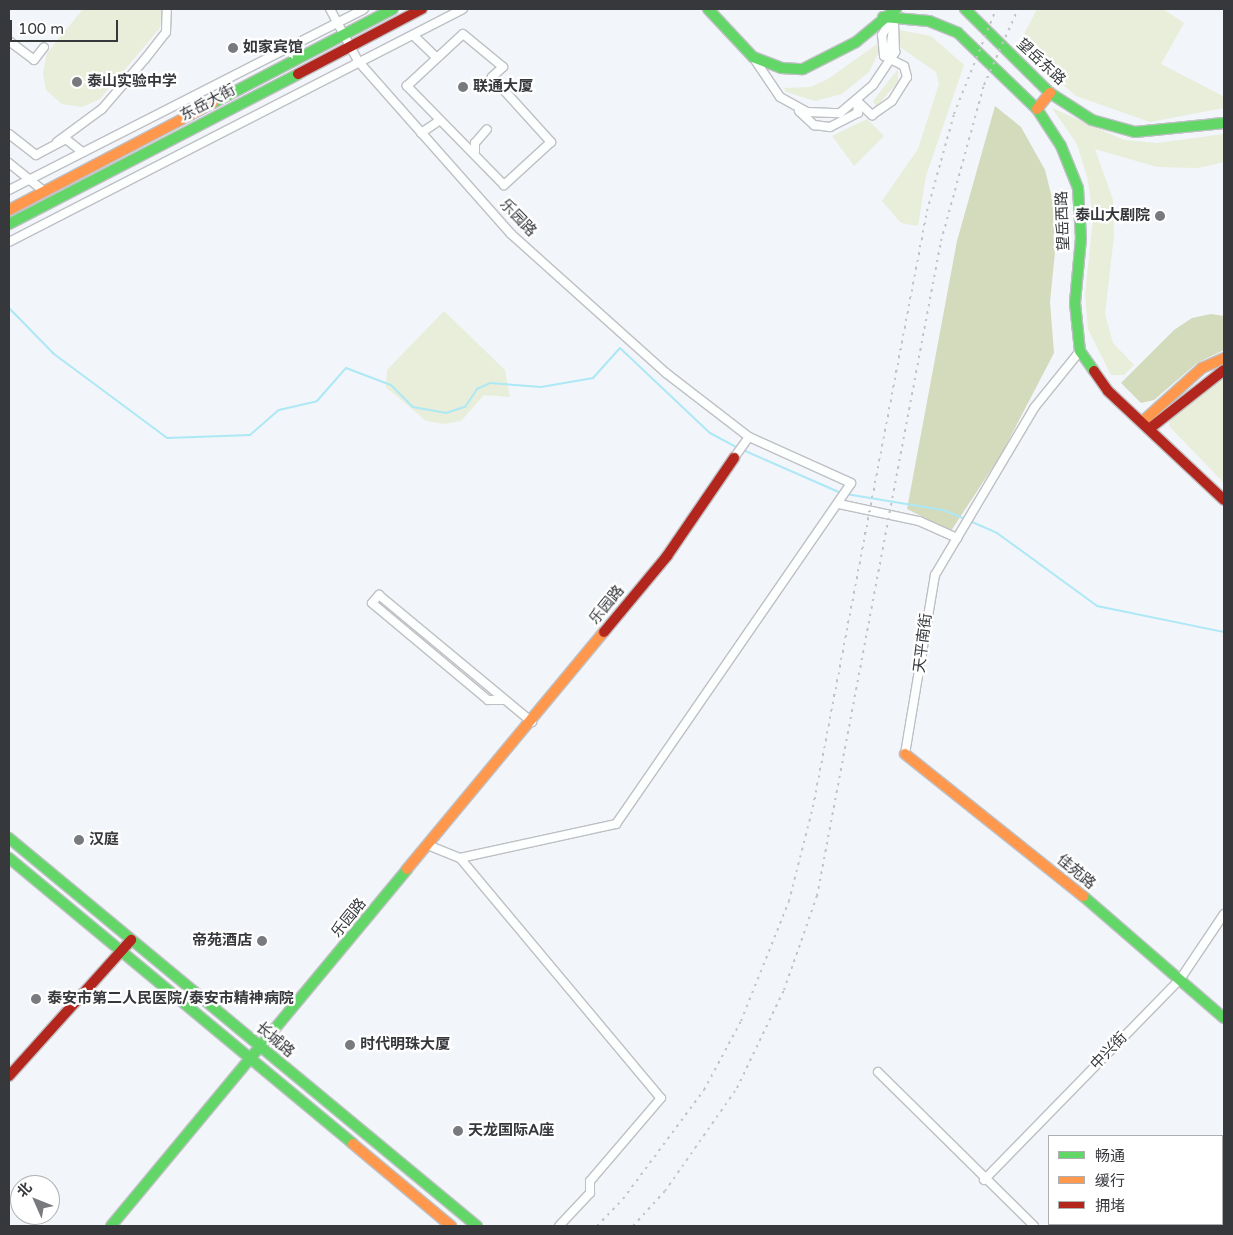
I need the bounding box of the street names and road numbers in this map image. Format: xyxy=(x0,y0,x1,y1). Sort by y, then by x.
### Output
street label: 望岳东路 xyxy=(1013,35,1069,89)
street label: 东岳大街 xyxy=(177,81,239,125)
street label: 望岳西路 xyxy=(1053,191,1073,251)
street label: 乐园路 xyxy=(496,196,540,240)
street label: 乐园路 xyxy=(586,582,628,628)
street label: 天平南街 xyxy=(910,612,936,674)
street label: 佳苑路 xyxy=(1053,851,1099,893)
street label: 乐园路 xyxy=(328,895,370,941)
street label: 长城路 xyxy=(252,1019,298,1061)
street label: 中兴街 xyxy=(1087,1029,1131,1073)

